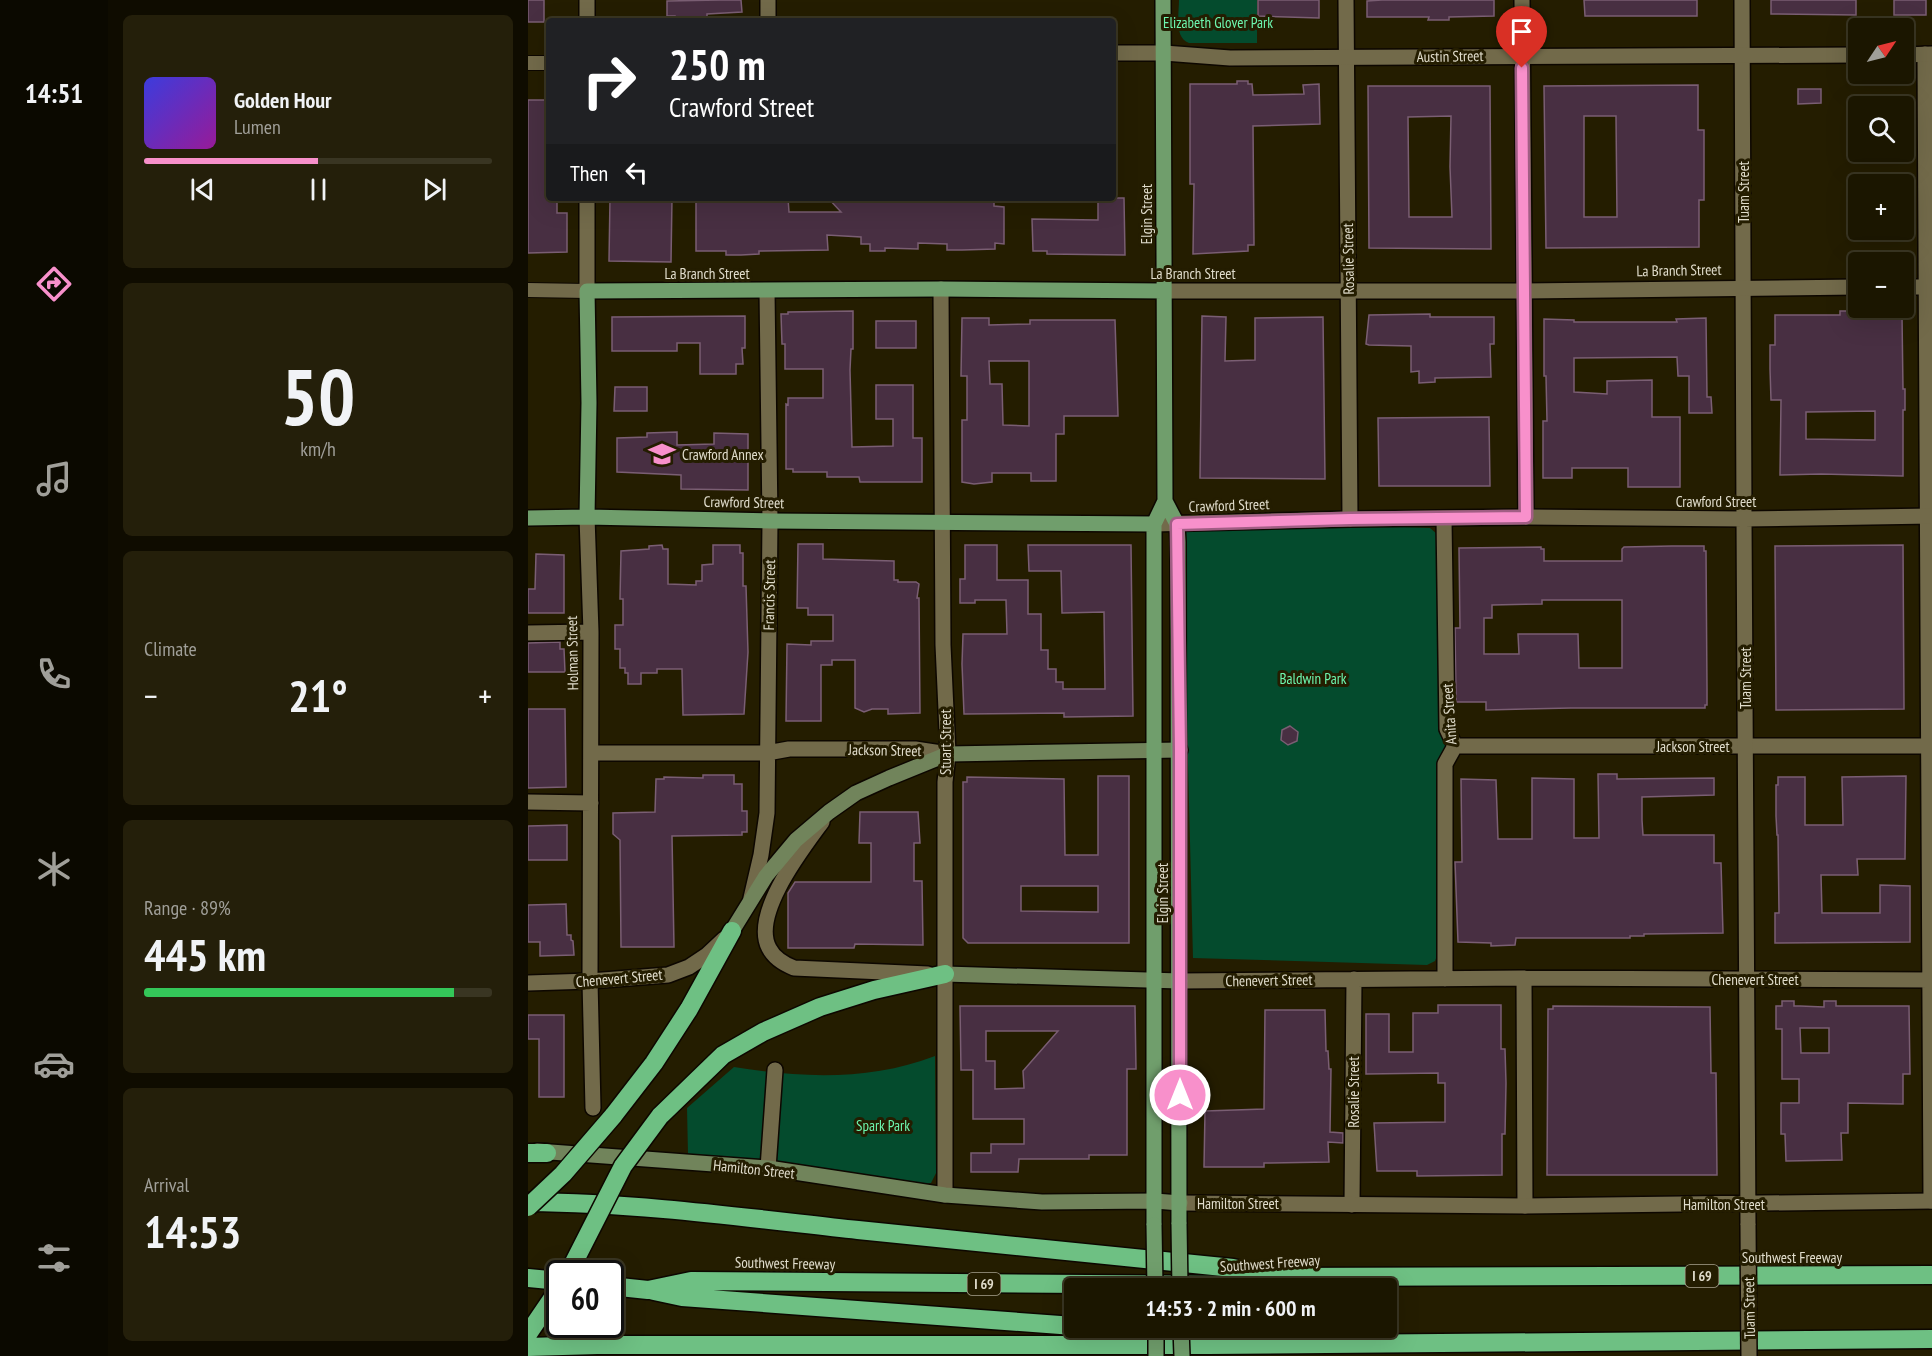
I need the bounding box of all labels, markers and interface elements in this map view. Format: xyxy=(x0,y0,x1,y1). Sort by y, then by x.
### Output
pin xyxy=(1496,6,1547,68)
park label: Elizabeth Glover Park xyxy=(1163,13,1273,32)
icon: arrive xyxy=(1505,15,1538,48)
north arrow xyxy=(1848,18,1914,84)
map controls xyxy=(1848,18,1914,318)
text: 250 m xyxy=(669,37,766,92)
icon: right xyxy=(570,42,648,120)
street label: Austin Street xyxy=(1416,46,1484,66)
text: 14:51 xyxy=(25,76,83,110)
text: Golden Hour xyxy=(234,86,332,114)
text: Crawford Street xyxy=(669,90,814,124)
button: search xyxy=(1848,96,1914,162)
text: Lumen xyxy=(234,114,281,140)
icon: left xyxy=(620,156,653,189)
text: Then xyxy=(570,159,608,187)
street label: Tuam Street xyxy=(1734,161,1753,223)
icon: previous xyxy=(186,173,219,206)
icon: pause xyxy=(302,173,335,206)
icon: next xyxy=(418,173,451,206)
button: + xyxy=(1848,174,1914,240)
street label: Elgin Street xyxy=(1137,184,1156,244)
street label: Rosalie Street xyxy=(1338,223,1358,295)
button: − xyxy=(1848,252,1914,318)
street label: La Branch Street xyxy=(1636,260,1722,280)
icon: directions xyxy=(33,263,75,305)
street label: La Branch Street xyxy=(664,264,750,283)
street label: La Branch Street xyxy=(1150,264,1236,283)
text: 50 xyxy=(281,346,355,447)
text: km/h xyxy=(300,436,336,462)
school or university icon: Crawford Annex xyxy=(647,439,677,469)
place label: Crawford Annex xyxy=(682,445,764,464)
icon: music xyxy=(33,458,75,500)
street label: Crawford Street xyxy=(703,492,785,512)
street label: Crawford Street xyxy=(1676,492,1756,511)
street label: Crawford Street xyxy=(1188,494,1270,516)
street label: Francis Street xyxy=(759,559,779,631)
street label: Holman Street xyxy=(562,616,582,690)
text: Climate xyxy=(144,636,197,662)
street label: Tuam Street xyxy=(1736,647,1755,709)
icon: phone xyxy=(33,653,75,695)
text: 21° xyxy=(288,666,348,724)
park label: Baldwin Park xyxy=(1279,669,1347,688)
text: − xyxy=(144,674,158,717)
text: + xyxy=(478,674,492,717)
street label: Anita Street xyxy=(1437,683,1461,745)
street label: Stuart Street xyxy=(936,709,955,775)
street label: Jackson Street xyxy=(1655,737,1730,756)
street label: Jackson Street xyxy=(847,740,922,760)
icon: climate xyxy=(33,848,75,890)
street label: Elgin Street xyxy=(1153,863,1172,923)
text: Range · 89% xyxy=(144,895,231,921)
text: 445 km xyxy=(144,925,266,983)
street label: Chenevert Street xyxy=(575,965,663,991)
street label: Chenevert Street xyxy=(1225,970,1313,990)
street label: Chenevert Street xyxy=(1711,970,1799,989)
icon: car xyxy=(33,1043,75,1085)
street label: Rosalie Street xyxy=(1344,1056,1363,1128)
position arrow xyxy=(1148,1063,1212,1127)
park label: Spark Park xyxy=(856,1116,910,1135)
street label: Hamilton Street xyxy=(712,1155,796,1183)
text: Arrival xyxy=(144,1172,189,1198)
street label: Hamilton Street xyxy=(1197,1194,1279,1213)
street label: Hamilton Street xyxy=(1683,1195,1765,1214)
text: 14:53 xyxy=(144,1202,241,1260)
icon: filters xyxy=(33,1237,75,1279)
street label: Southwest Freeway xyxy=(1742,1248,1843,1267)
street label: Southwest Freeway xyxy=(1219,1250,1321,1276)
street label: Southwest Freeway xyxy=(735,1253,836,1273)
speed limit sign: 60 xyxy=(546,1260,624,1338)
road number: I 69 xyxy=(1686,1265,1718,1287)
road number: I 69 xyxy=(968,1273,1000,1295)
street label: Tuam Street xyxy=(1739,1277,1759,1339)
text: 14:53 · 2 min · 600 m xyxy=(1145,1294,1316,1322)

